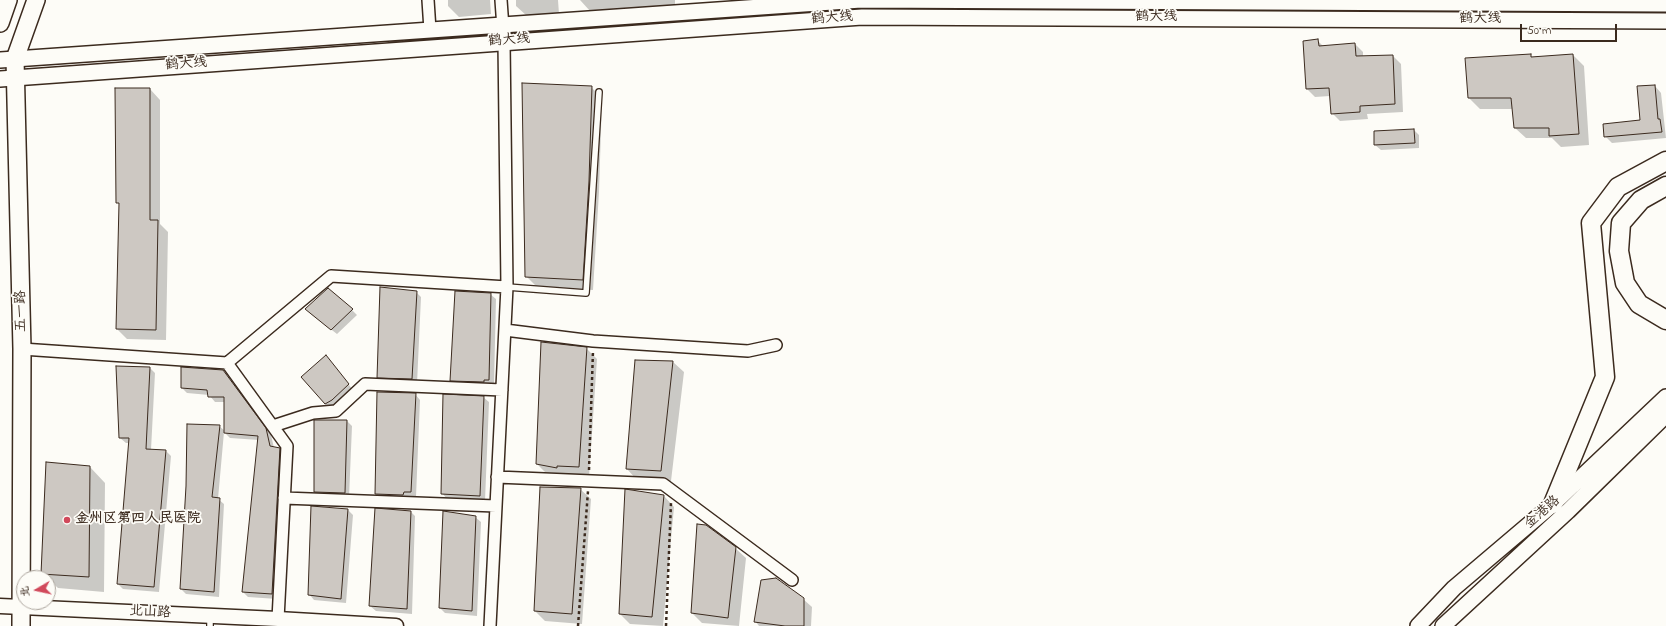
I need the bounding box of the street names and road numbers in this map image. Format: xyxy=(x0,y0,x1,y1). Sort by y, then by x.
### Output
street label: 鹤大线 xyxy=(810,9,854,29)
street label: 鹤大线 xyxy=(1135,10,1177,26)
street label: 鹤大线 xyxy=(1459,12,1501,28)
street label: 鹤大线 xyxy=(487,31,531,51)
street label: 鹤大线 xyxy=(164,55,208,75)
street label: 五一路 xyxy=(13,290,31,332)
street label: 金港路 xyxy=(1522,493,1564,533)
street label: 北山路 xyxy=(129,604,171,622)

